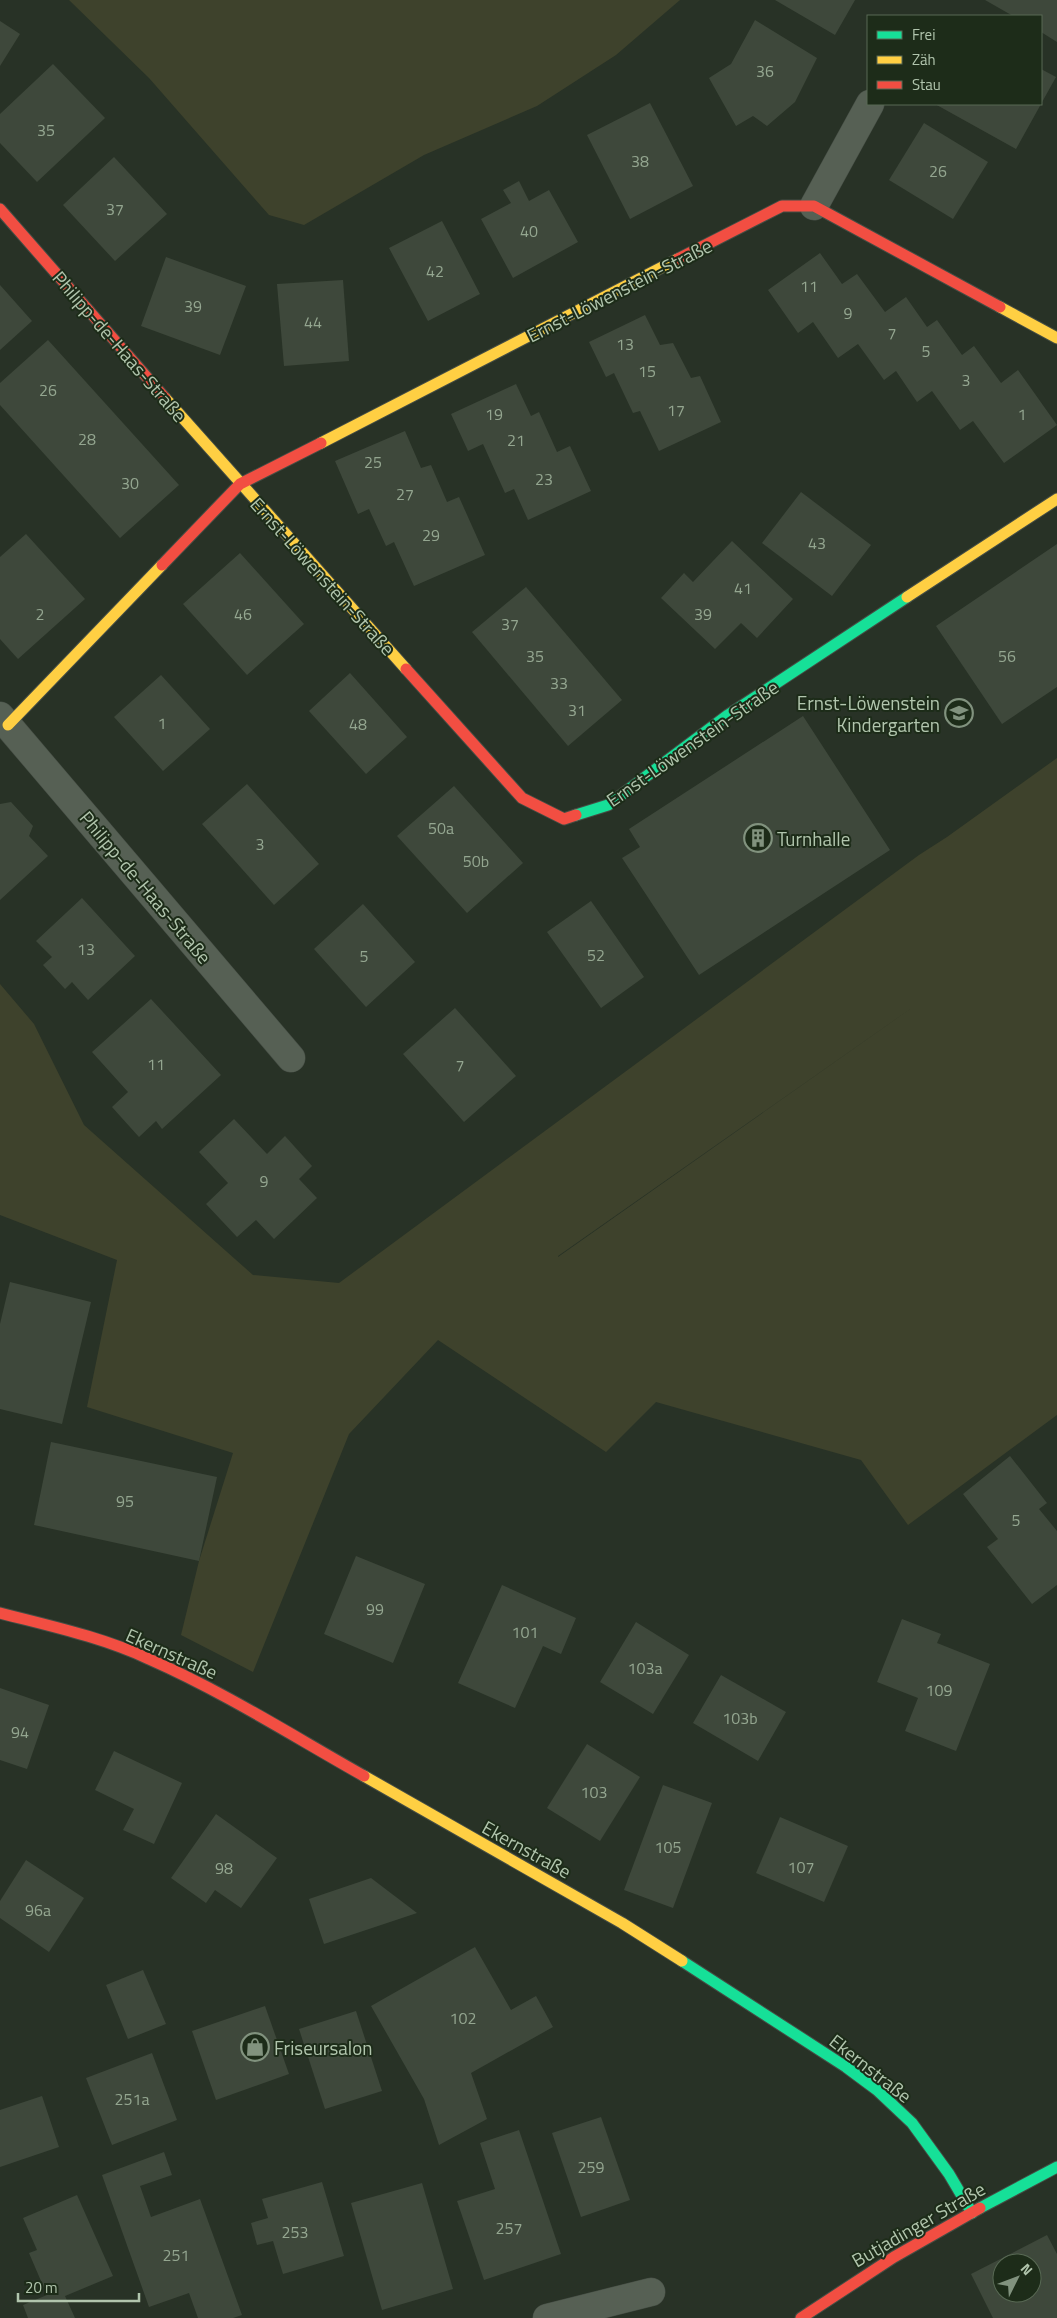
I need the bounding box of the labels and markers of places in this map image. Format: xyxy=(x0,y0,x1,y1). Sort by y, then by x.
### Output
place label: Ernst-Löwenstein Kindergarten xyxy=(797,688,940,739)
school or university icon: Ernst-Löwenstein Kindergarten xyxy=(944,698,974,728)
building icon: Turnhalle xyxy=(743,823,773,853)
place label: Turnhalle xyxy=(777,824,850,853)
shop icon: Friseursalon xyxy=(240,2032,270,2062)
place label: Friseursalon xyxy=(274,2033,372,2062)

